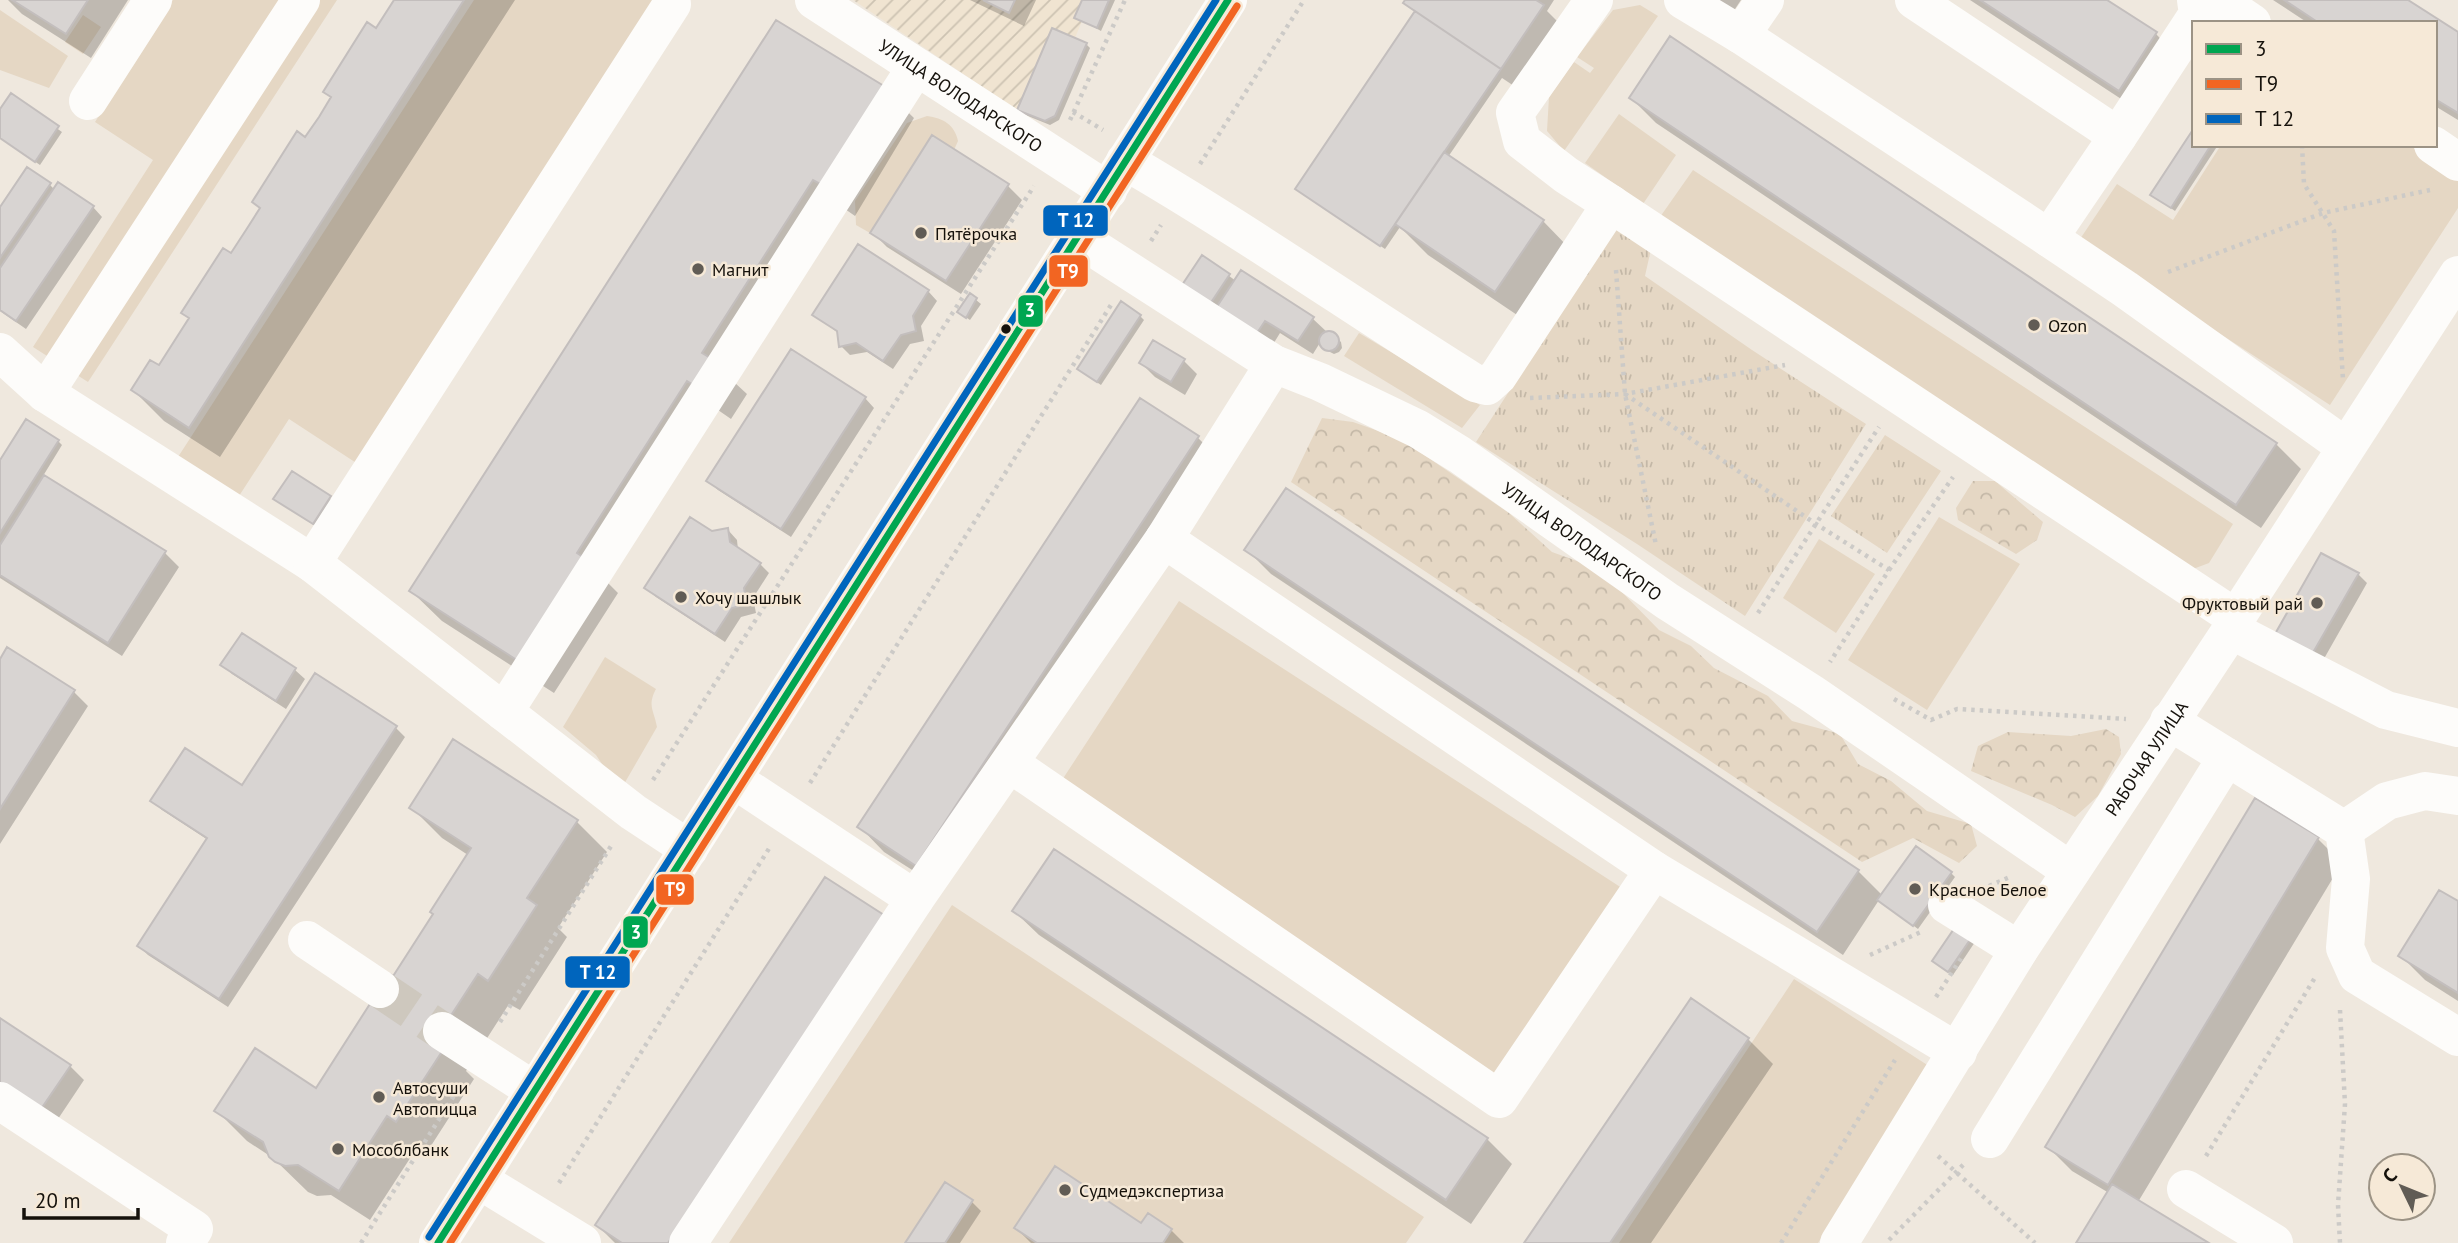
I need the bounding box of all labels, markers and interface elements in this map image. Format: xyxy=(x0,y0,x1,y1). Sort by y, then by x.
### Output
legend xyxy=(2192,21,2437,147)
street label: УЛИЦА ВОЛОДАРСКОГО xyxy=(874,34,1047,157)
text: 3 xyxy=(2255,35,2266,62)
text: Т9 xyxy=(2255,70,2278,97)
text: Т 12 xyxy=(2255,105,2294,132)
line badge: Т 12 xyxy=(1042,204,1109,237)
text: Т 12 xyxy=(1058,208,1094,232)
place label: Пятёрочка xyxy=(935,222,1017,245)
marker: Пятёрочка xyxy=(913,225,929,241)
line badge: Т9 xyxy=(1048,254,1089,288)
place label: Магнит xyxy=(712,258,769,281)
text: Т9 xyxy=(1057,259,1079,283)
marker: Магнит xyxy=(690,261,706,277)
line badge: 3 xyxy=(1017,294,1044,328)
text: 3 xyxy=(1025,298,1035,322)
place label: Ozon xyxy=(2048,314,2087,337)
marker: Ozon xyxy=(2026,317,2042,333)
unlabelled marker xyxy=(999,322,1013,336)
street label: УЛИЦА ВОЛОДАРСКОГО xyxy=(1498,477,1667,606)
place label: Хочу шашлык xyxy=(695,586,802,609)
marker: Хочу шашлык xyxy=(673,589,689,605)
place label: Фруктовый рай xyxy=(2182,592,2303,615)
marker: Фруктовый рай xyxy=(2309,595,2325,611)
street label: РАБОЧАЯ УЛИЦА xyxy=(2100,696,2193,820)
line badge: Т9 xyxy=(655,873,695,906)
text: Т9 xyxy=(664,877,686,901)
place label: Красное Белое xyxy=(1929,878,2047,901)
marker: Красное Белое xyxy=(1907,881,1923,897)
line badge: 3 xyxy=(622,915,649,949)
text: 3 xyxy=(631,920,641,944)
line badge: Т 12 xyxy=(564,955,631,989)
text: Т 12 xyxy=(580,960,616,984)
place label: Автосуши Автопицца xyxy=(393,1076,477,1120)
marker: Автосуши Автопицца xyxy=(371,1089,387,1105)
place label: Мособлбанк xyxy=(352,1138,449,1161)
marker: Мособлбанк xyxy=(330,1141,346,1157)
north arrow xyxy=(2367,1152,2437,1222)
text: С xyxy=(2377,1163,2402,1187)
scale bar xyxy=(24,1176,138,1220)
place label: Судмедэкспертиза xyxy=(1079,1179,1224,1202)
marker: Судмедэкспертиза xyxy=(1057,1182,1073,1198)
text: 20 m xyxy=(35,1187,81,1214)

